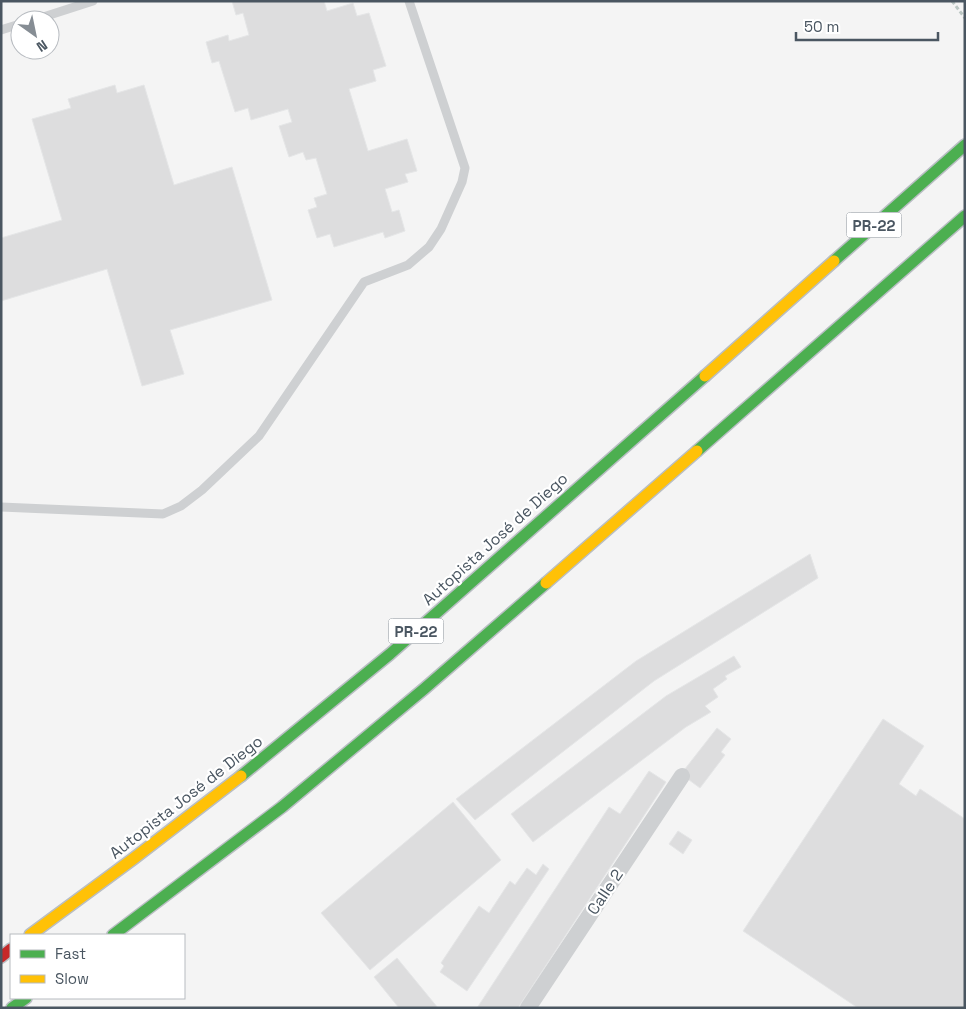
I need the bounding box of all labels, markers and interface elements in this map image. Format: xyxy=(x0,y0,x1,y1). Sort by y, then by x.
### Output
north arrow xyxy=(10,10,60,60)
scale bar xyxy=(796,10,938,42)
text: 50 m xyxy=(804,17,839,36)
text: N xyxy=(33,36,51,56)
road number: PR-22 xyxy=(846,212,902,238)
street label: Autopista José de Diego xyxy=(418,468,572,610)
road number: PR-22 xyxy=(388,618,444,644)
street label: Autopista José de Diego xyxy=(105,731,267,863)
street label: Calle 2 xyxy=(582,865,628,919)
legend xyxy=(10,934,185,999)
text: Fast xyxy=(55,944,86,963)
text: Slow xyxy=(55,969,89,988)

